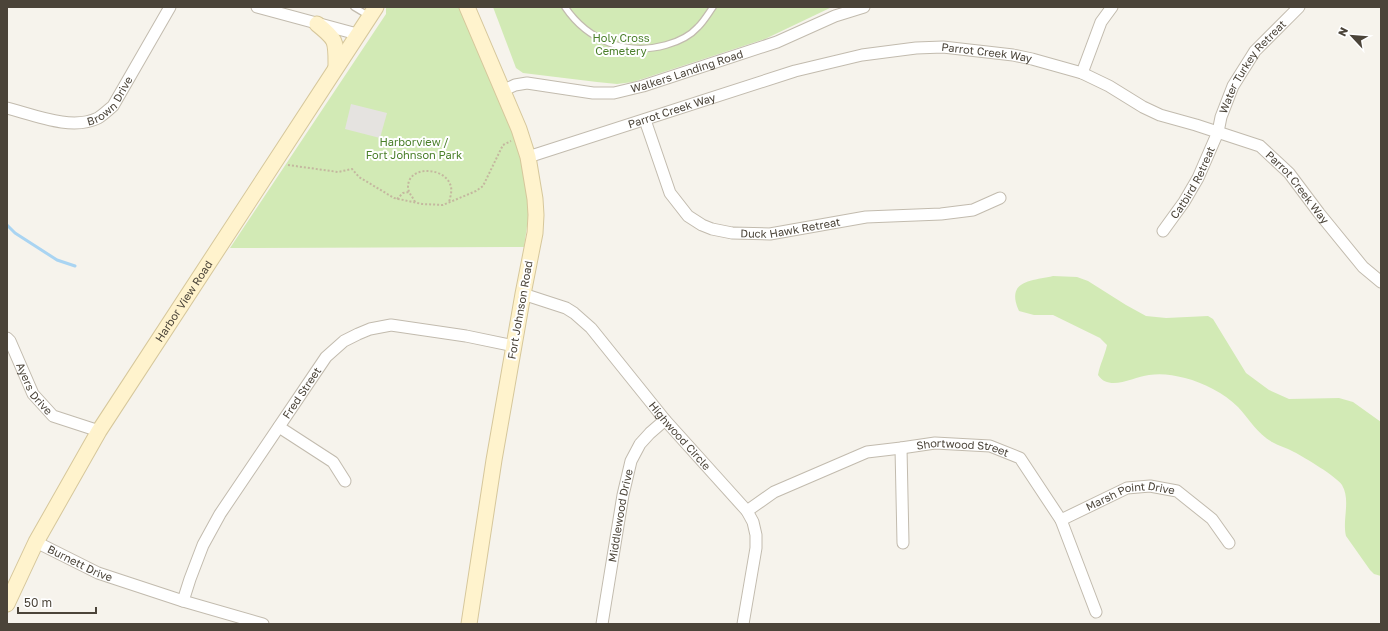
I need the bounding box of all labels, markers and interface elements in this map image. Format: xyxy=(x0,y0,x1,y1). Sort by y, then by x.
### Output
north arrow xyxy=(1332,16,1372,56)
street label: Water Turkey Retreat xyxy=(1216,17,1288,115)
text: N xyxy=(1335,25,1350,38)
park label: Holy Cross Cemetery xyxy=(592,31,650,57)
street label: Parrot Creek Way xyxy=(941,40,1033,65)
street label: Walkers Landing Road xyxy=(629,47,745,95)
street label: Brown Drive xyxy=(85,74,135,128)
street label: Parrot Creek Way xyxy=(626,90,717,130)
park label: Harborview / Fort Johnson Park xyxy=(366,135,462,161)
street label: Catbird Retreat xyxy=(1167,144,1217,221)
street label: Parrot Creek Way xyxy=(1263,148,1332,226)
street label: Duck Hawk Retreat xyxy=(740,215,841,240)
street label: Harbor View Road xyxy=(152,258,215,344)
street label: Fort Johnson Road xyxy=(504,260,535,360)
street label: Ayers Drive xyxy=(14,360,55,417)
street label: Fred Street xyxy=(279,364,323,421)
street label: Highwood Circle xyxy=(647,399,714,472)
street label: Shortwood Street xyxy=(916,436,1011,459)
street label: Middlewood Drive xyxy=(605,468,635,563)
street label: Marsh Point Drive xyxy=(1084,479,1176,513)
street label: Burnett Drive xyxy=(46,542,114,583)
scale bar xyxy=(18,589,96,615)
text: 50 m xyxy=(24,595,52,610)

